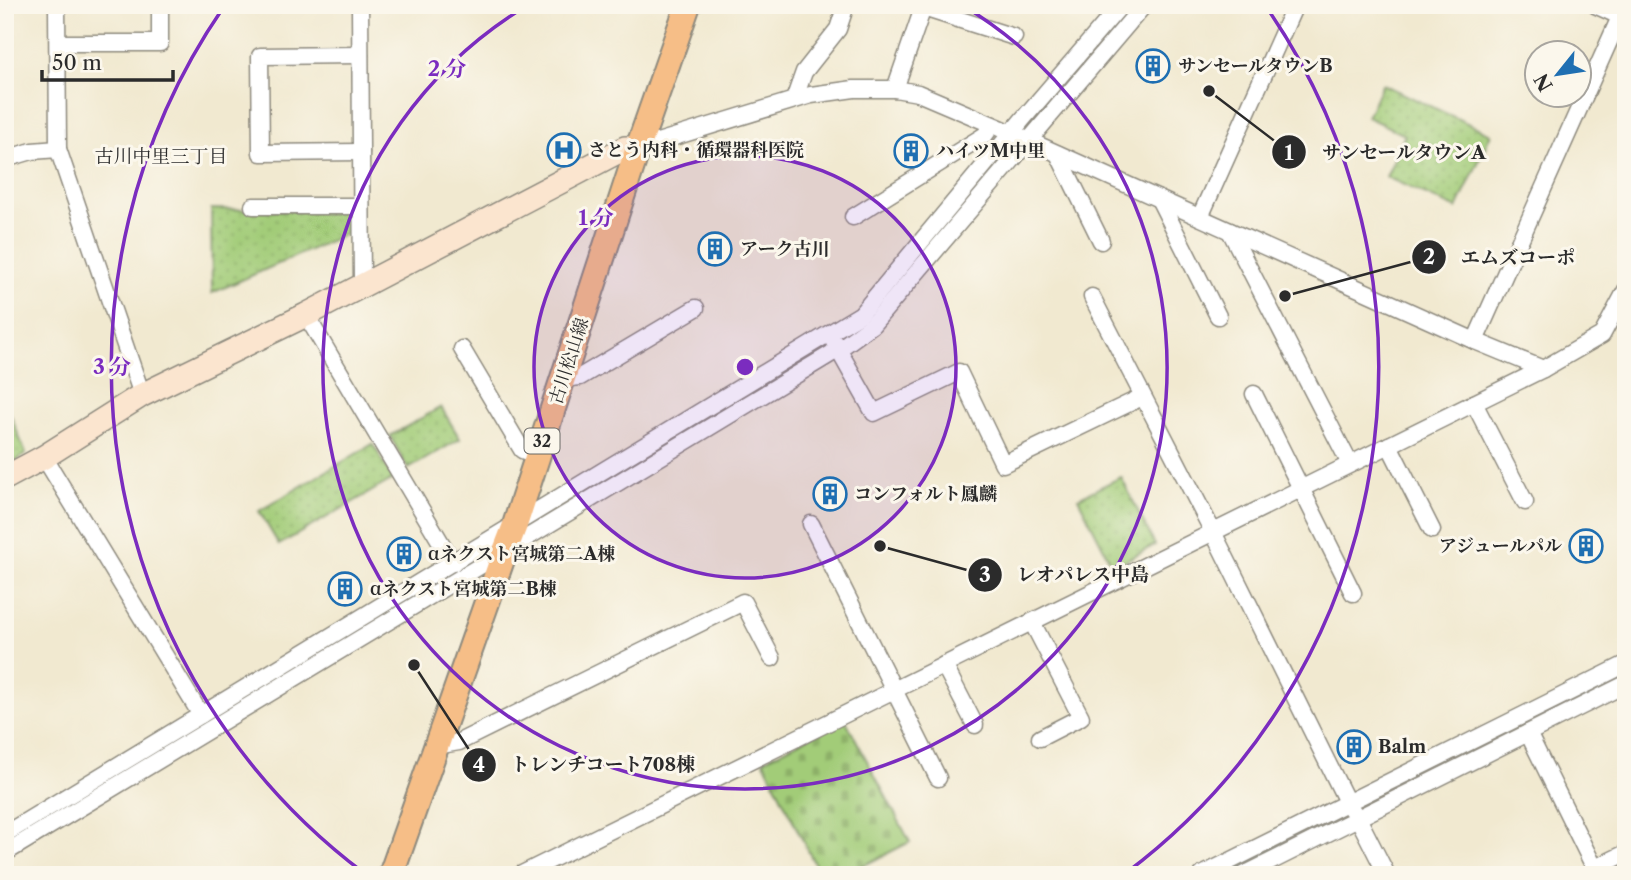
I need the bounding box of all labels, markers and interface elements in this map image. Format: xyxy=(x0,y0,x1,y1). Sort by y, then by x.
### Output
scale bar xyxy=(42,38,173,82)
north arrow xyxy=(1522,38,1592,108)
building icon: サンセールタウンB xyxy=(1134,47,1172,85)
text: 50 m xyxy=(52,50,102,75)
place label: サンセールタウンB xyxy=(1178,55,1333,77)
text: 2 分 xyxy=(428,56,466,81)
text: N xyxy=(1530,69,1558,95)
hospital icon: さとう内科・循環器科医院 xyxy=(545,131,583,169)
building icon: ハイツM中里 xyxy=(892,132,930,170)
callout: サンセールタウンA xyxy=(1272,132,1501,172)
place label: さとう内科・循環器科医院 xyxy=(588,139,804,161)
place label: ハイツM中里 xyxy=(936,140,1045,162)
text: 1 xyxy=(1284,140,1294,165)
text: サンセールタウンA xyxy=(1322,141,1487,164)
district label: 古川中里三丁目 xyxy=(94,145,228,168)
text: 1 分 xyxy=(578,205,614,230)
building icon: アーク古川 xyxy=(696,230,734,268)
callout: エムズコーポ xyxy=(1412,237,1589,277)
place label: アーク古川 xyxy=(740,238,829,260)
text: 2 xyxy=(1423,244,1435,269)
text: エムズコーポ xyxy=(1461,246,1575,269)
street label: 古川松山線 xyxy=(545,315,593,407)
text: 3 分 xyxy=(93,354,131,379)
centre of rings xyxy=(733,355,757,379)
road number: 32 xyxy=(524,428,560,454)
building icon: コンフォルト鳳麟 xyxy=(811,475,849,513)
place label: コンフォルト鳳麟 xyxy=(854,483,998,505)
building icon: アジュールパル xyxy=(1567,527,1605,565)
building icon: αネクスト宮城第二A棟 xyxy=(385,535,423,573)
place label: アジュールパル xyxy=(1439,535,1562,557)
place label: αネクスト宮城第二A棟 xyxy=(428,543,615,565)
callout: レオパレス中島 xyxy=(968,555,1164,595)
text: 3 xyxy=(979,562,991,587)
text: レオパレス中島 xyxy=(1017,563,1149,586)
building icon: αネクスト宮城第二B棟 xyxy=(326,570,364,608)
place label: αネクスト宮城第二B棟 xyxy=(370,578,557,600)
building icon: Balm xyxy=(1335,728,1373,766)
place label: Balm xyxy=(1378,736,1426,758)
callout: トレンチコート708棟 xyxy=(461,745,710,785)
text: 4 xyxy=(473,752,485,777)
text: トレンチコート708棟 xyxy=(511,753,695,776)

